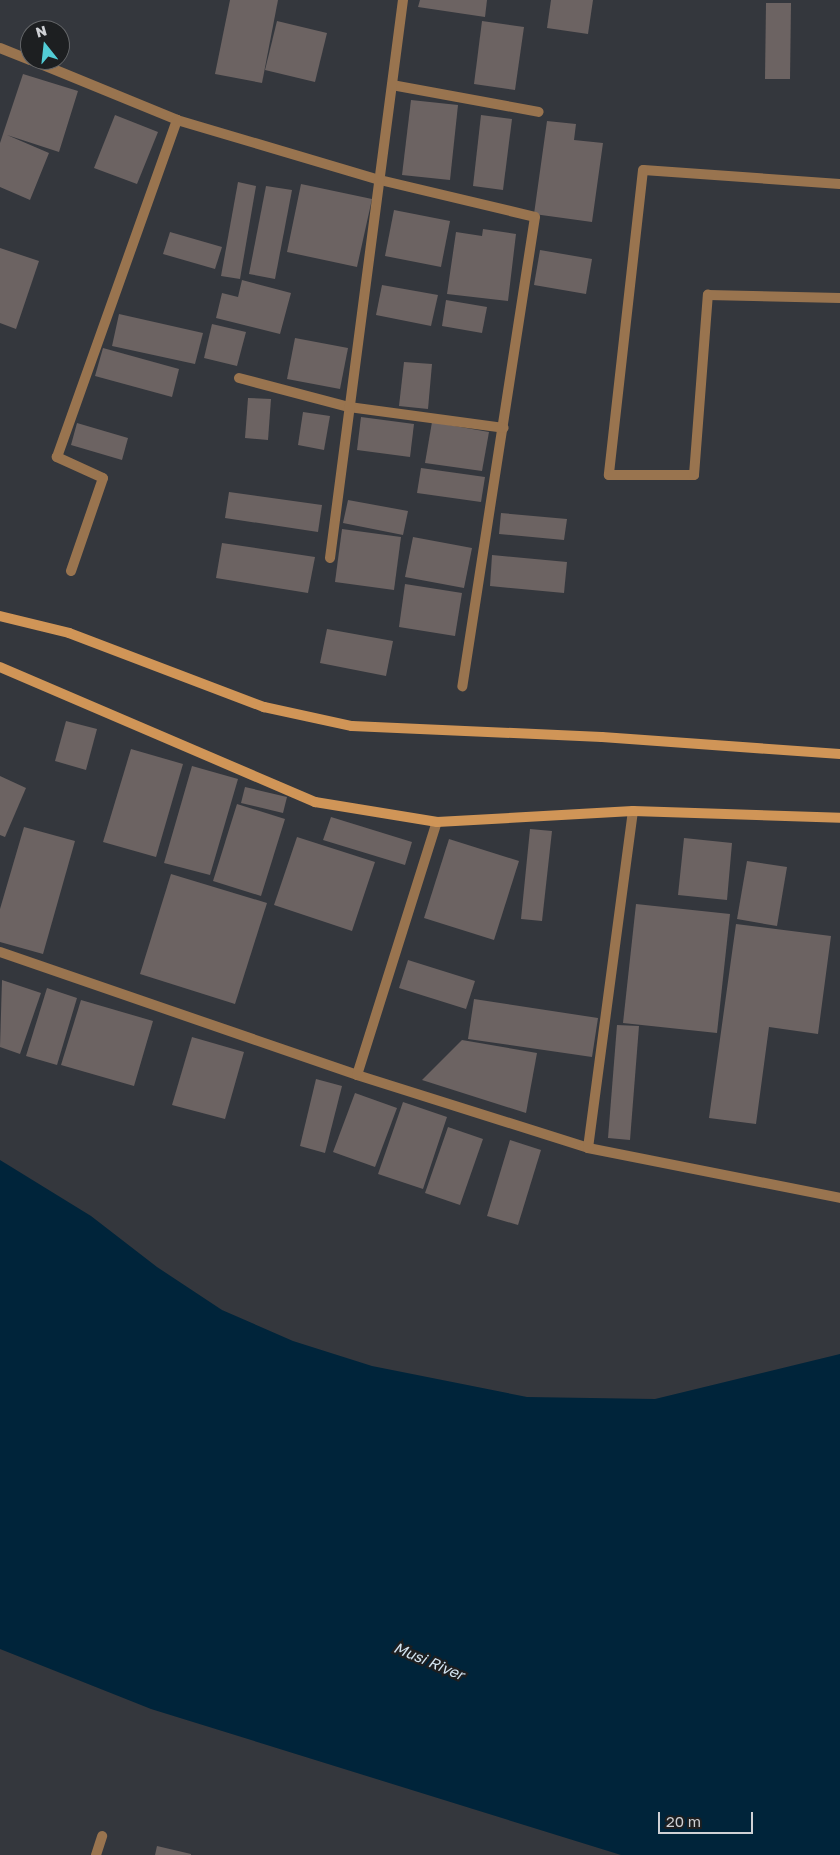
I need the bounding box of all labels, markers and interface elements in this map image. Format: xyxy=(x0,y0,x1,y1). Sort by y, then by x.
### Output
north arrow xyxy=(20,20,70,70)
text: N xyxy=(34,21,48,41)
water label: Musi River xyxy=(391,1638,467,1684)
scale bar xyxy=(660,1802,755,1834)
text: 20 m xyxy=(666,1812,701,1830)

